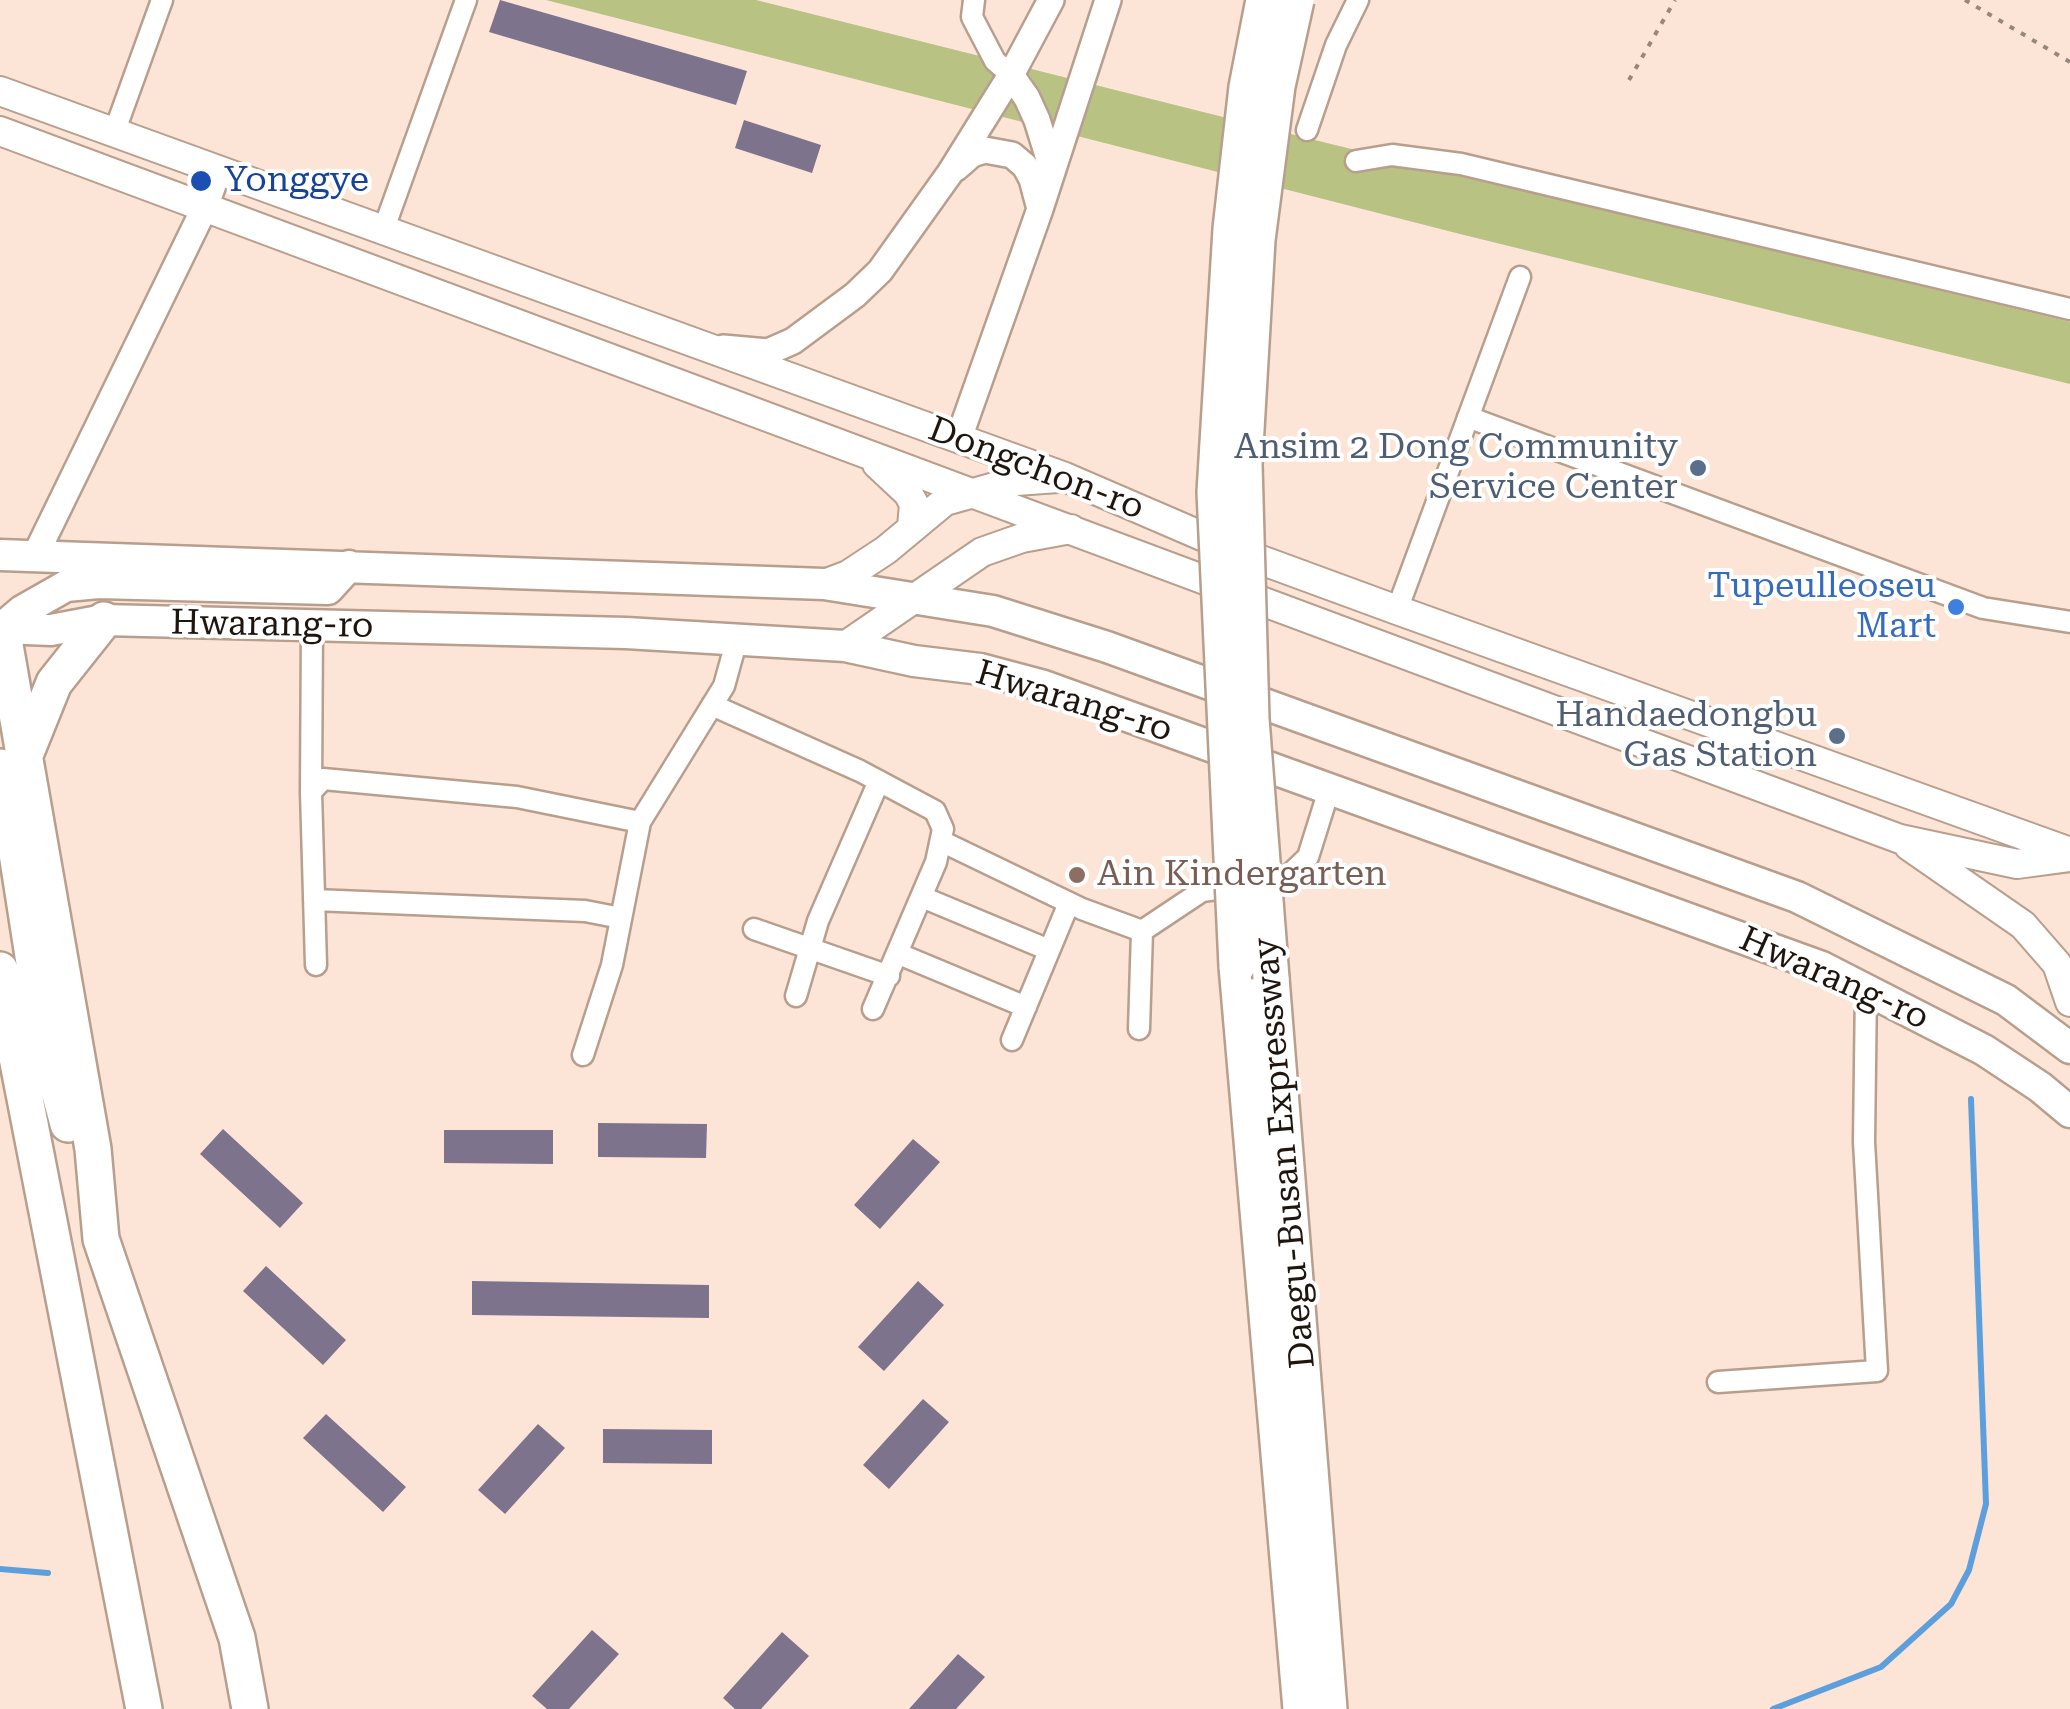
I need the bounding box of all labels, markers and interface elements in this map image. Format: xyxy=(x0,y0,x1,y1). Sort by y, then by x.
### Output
place label: Yonggye xyxy=(224,160,369,202)
marker: Yonggye xyxy=(188,168,214,194)
street label: Dongchon-ro xyxy=(922,409,1150,529)
place label: Ansim 2 Dong Community Service Center xyxy=(1234,427,1678,509)
marker: Ansim 2 Dong Community Service Center xyxy=(1687,457,1709,479)
place label: Tupeulleoseu Mart xyxy=(1707,566,1936,648)
marker: Tupeulleoseu Mart xyxy=(1945,596,1967,618)
street label: Hwarang-ro xyxy=(170,602,374,648)
street label: Hwarang-ro xyxy=(971,652,1177,752)
place label: Handaedongbu Gas Station xyxy=(1555,695,1817,777)
marker: Handaedongbu Gas Station xyxy=(1826,725,1848,747)
place label: Ain Kindergarten xyxy=(1097,854,1387,896)
marker: Ain Kindergarten xyxy=(1066,864,1088,886)
street label: Hwarang-ro xyxy=(1733,919,1935,1039)
street label: Daegu-Busan Expressway xyxy=(1245,936,1325,1370)

